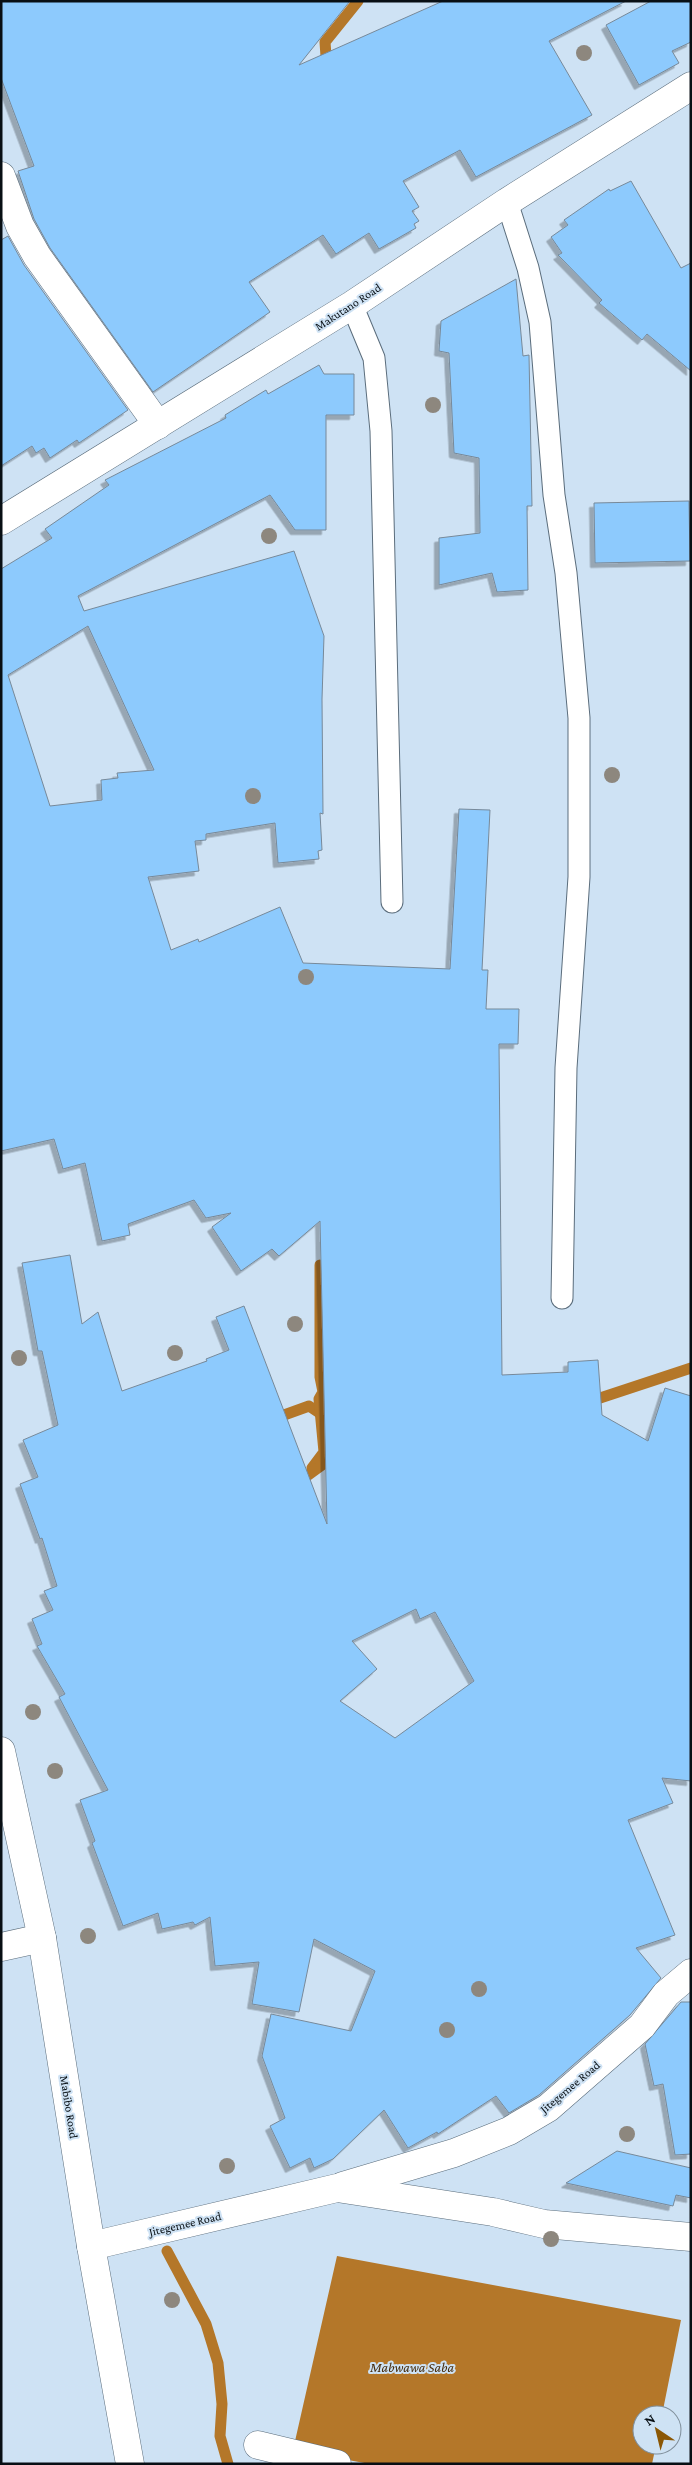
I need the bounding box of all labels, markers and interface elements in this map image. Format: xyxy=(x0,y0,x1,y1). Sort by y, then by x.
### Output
street label: Makutano Road xyxy=(312,280,384,334)
street label: Jitegemee Road xyxy=(536,2058,603,2117)
street label: Mabibo Road xyxy=(57,2075,81,2140)
street label: Jitegemee Road xyxy=(147,2209,223,2239)
water label: Mabwawa Saba xyxy=(369,2359,454,2375)
north arrow xyxy=(632,2405,682,2455)
text: N xyxy=(641,2410,658,2429)

